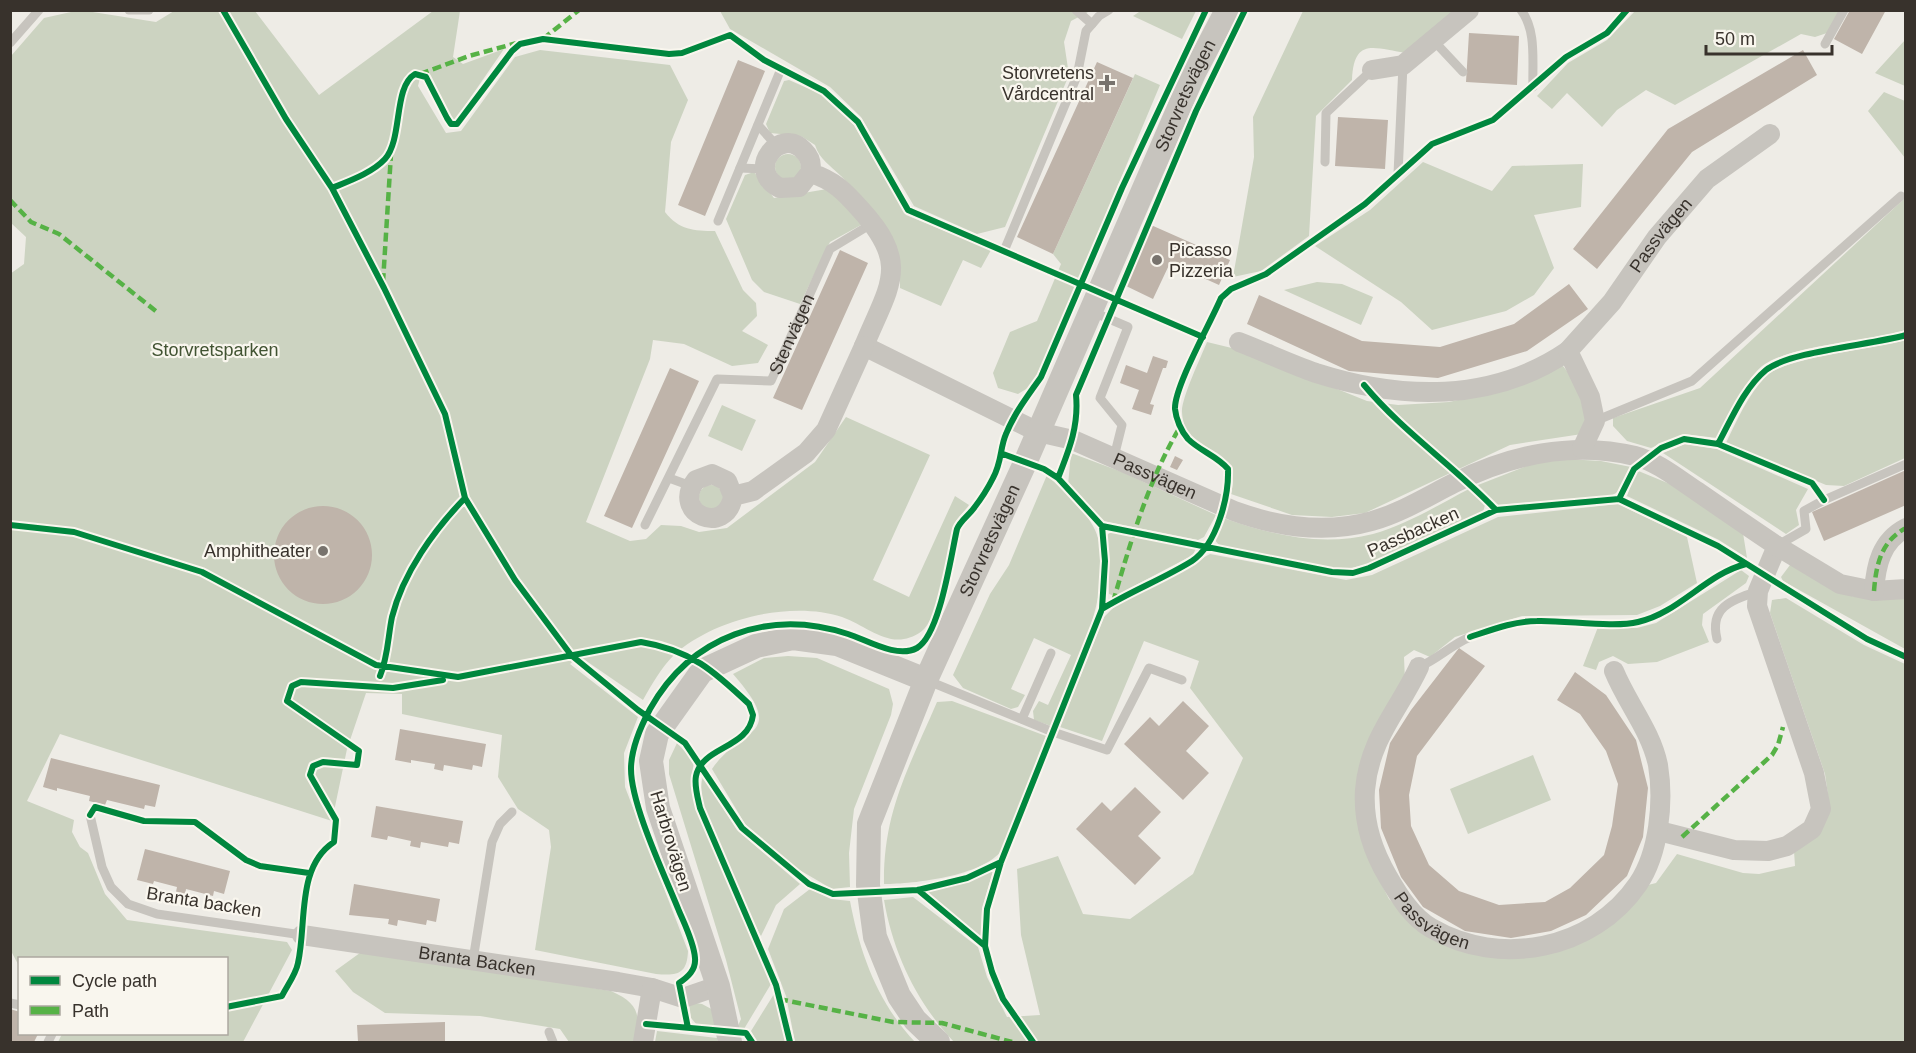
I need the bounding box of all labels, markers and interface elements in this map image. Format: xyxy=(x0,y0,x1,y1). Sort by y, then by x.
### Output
scale bar xyxy=(1706,18,1832,56)
text: 50 m xyxy=(1715,29,1755,49)
street label: Storvretsvägen xyxy=(1151,36,1220,155)
place label: Storvretens Vårdcentral xyxy=(1002,63,1094,104)
marker: Storvretens Vårdcentral xyxy=(1098,74,1116,92)
street label: Passvägen xyxy=(1626,194,1696,276)
place label: Picasso Pizzeria xyxy=(1169,240,1234,281)
marker: Picasso Pizzeria xyxy=(1150,253,1164,267)
street label: Stenvägen xyxy=(765,291,819,378)
park label: Storvretsparken xyxy=(151,340,279,360)
street label: Passvägen xyxy=(1110,449,1200,503)
street label: Storvretsvägen xyxy=(955,481,1024,600)
street label: Passbacken xyxy=(1364,503,1462,561)
place label: Amphitheater xyxy=(204,541,311,561)
marker: Amphitheater xyxy=(316,544,330,558)
street label: Harbrovägen xyxy=(646,788,696,894)
street label: Branta backen xyxy=(145,883,263,921)
street label: Passvägen xyxy=(1390,888,1472,953)
street label: Branta Backen xyxy=(417,942,537,980)
legend xyxy=(18,957,228,1035)
text: Cycle path xyxy=(72,971,157,991)
text: Path xyxy=(72,1001,109,1021)

